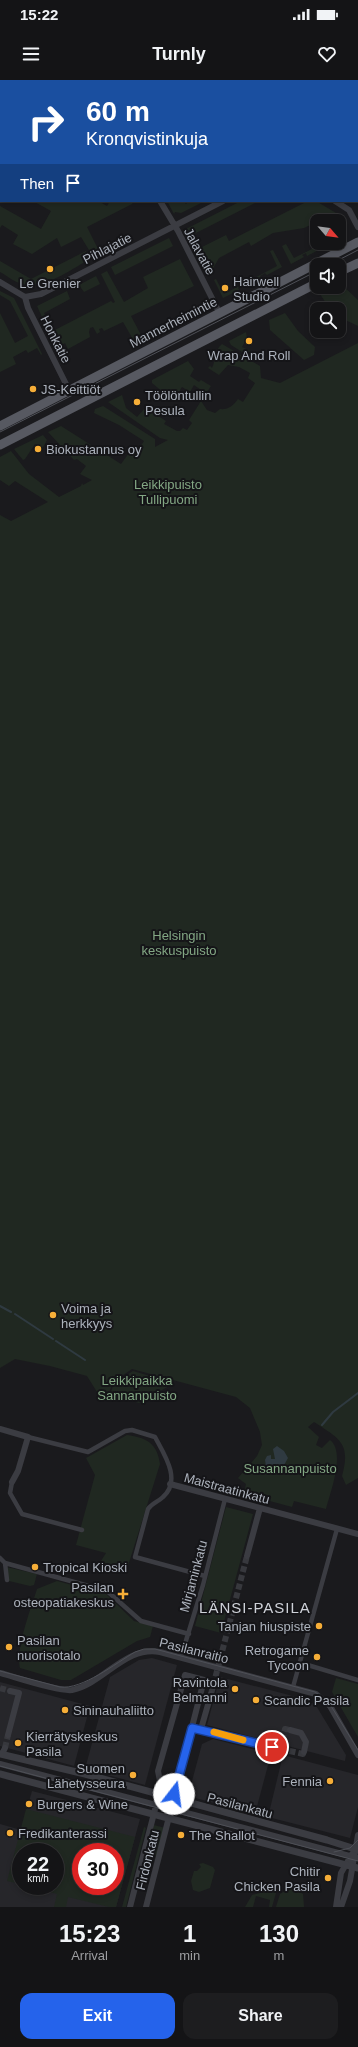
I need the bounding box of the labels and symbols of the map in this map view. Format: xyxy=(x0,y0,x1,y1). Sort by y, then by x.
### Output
north arrow xyxy=(310,214,346,250)
street label: Jalavatie xyxy=(181,225,218,277)
street label: Pihlajatie xyxy=(80,230,134,267)
marker: Le Grenier xyxy=(45,264,55,274)
place label: Hairwell Studio xyxy=(233,274,279,304)
place label: Le Grenier xyxy=(19,276,81,291)
marker: Hairwell Studio xyxy=(220,283,230,293)
street label: Mannerheimintie xyxy=(127,294,219,351)
street label: Honkatie xyxy=(37,313,74,365)
marker: Wrap And Roll xyxy=(244,336,254,346)
place label: Wrap And Roll xyxy=(208,348,291,363)
place label: JS-Keittiöt xyxy=(41,382,101,397)
marker: JS-Keittiöt xyxy=(28,384,38,394)
place label: Töölöntullin Pesula xyxy=(145,388,212,418)
marker: Töölöntullin Pesula xyxy=(132,397,142,407)
place label: Biokustannus oy xyxy=(46,442,142,457)
marker: Biokustannus oy xyxy=(33,444,43,454)
park label: Leikkipuisto Tullipuomi xyxy=(134,477,202,507)
park label: Helsingin keskuspuisto xyxy=(141,928,217,958)
place label: Voima ja herkkyys xyxy=(61,1301,113,1331)
marker: Voima ja herkkyys xyxy=(48,1310,58,1320)
park label: Leikkipaikka Sannanpuisto xyxy=(97,1373,177,1403)
park label: Susannanpuisto xyxy=(243,1461,337,1476)
street label: Maistraatinkatu xyxy=(182,1470,271,1507)
street label: Mirjaminkatu xyxy=(177,1539,210,1614)
place label: Tropical Kioski xyxy=(43,1560,127,1575)
marker: Tropical Kioski xyxy=(30,1562,40,1572)
place label: Pasilan osteopatiakeskus xyxy=(14,1580,114,1610)
marker: Pasilan osteopatiakeskus xyxy=(117,1588,129,1600)
district label: LÄNSI-PASILA xyxy=(199,1599,311,1616)
place label: Tanjan hiuspiste xyxy=(218,1619,311,1634)
marker: Tanjan hiuspiste xyxy=(314,1621,324,1631)
place label: Pasilan nuorisotalo xyxy=(17,1633,81,1663)
street label: Pasilanraitio xyxy=(158,1635,230,1666)
marker: Pasilan nuorisotalo xyxy=(4,1642,14,1652)
place label: Retrogame Tycoon xyxy=(245,1643,309,1673)
marker: Retrogame Tycoon xyxy=(312,1652,322,1662)
place label: Ravintola Belmanni xyxy=(173,1675,228,1705)
marker: Ravintola Belmanni xyxy=(230,1684,240,1694)
place label: Scandic Pasila xyxy=(264,1693,350,1708)
marker: Scandic Pasila xyxy=(251,1695,261,1705)
place label: Sininauhaliitto xyxy=(73,1703,154,1718)
marker: Sininauhaliitto xyxy=(60,1705,70,1715)
place label: Kierrätyskeskus Pasila xyxy=(26,1729,118,1759)
pin xyxy=(255,1730,289,1764)
marker: Kierrätyskeskus Pasila xyxy=(13,1738,23,1748)
place label: Suomen Lähetysseura xyxy=(47,1761,126,1791)
marker: Suomen Lähetysseura xyxy=(128,1770,138,1780)
position arrow xyxy=(153,1773,195,1815)
place label: Fennia xyxy=(282,1774,323,1789)
marker: Fennia xyxy=(325,1776,335,1786)
street label: Pasilankatu xyxy=(205,1790,274,1821)
place label: Burgers & Wine xyxy=(37,1797,128,1812)
marker: Burgers & Wine xyxy=(24,1799,34,1809)
place label: Fredikanterassi xyxy=(18,1826,107,1841)
marker: Fredikanterassi xyxy=(5,1828,15,1838)
place label: The Shallot xyxy=(189,1828,255,1843)
street label: Firdonkatu xyxy=(133,1829,162,1892)
marker: The Shallot xyxy=(176,1830,186,1840)
speed limit sign: 30 xyxy=(72,1843,124,1895)
place label: Chitir Chicken Pasila xyxy=(234,1864,321,1894)
marker: Chitir Chicken Pasila xyxy=(323,1873,333,1883)

